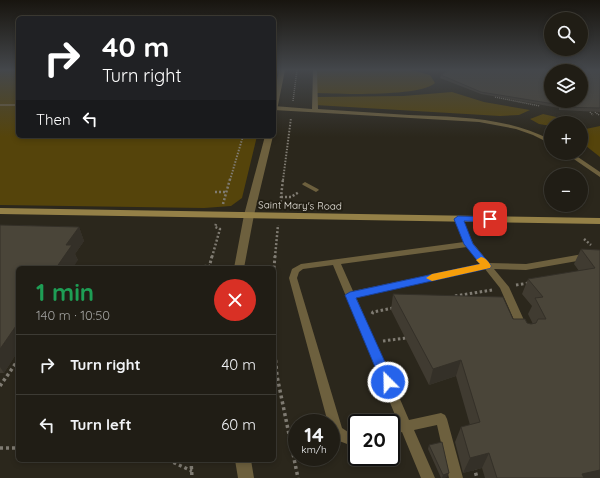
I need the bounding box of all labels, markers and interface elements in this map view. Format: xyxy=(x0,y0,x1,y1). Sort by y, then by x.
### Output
map controls xyxy=(544,12,588,212)
button: search xyxy=(544,12,588,56)
text: 40 m xyxy=(102,29,169,64)
icon: right xyxy=(36,32,88,84)
text: Turn right xyxy=(102,64,182,87)
button: layers xyxy=(544,64,588,108)
icon: left xyxy=(79,108,101,130)
text: Then xyxy=(36,110,71,129)
button: + xyxy=(544,116,588,160)
button: − xyxy=(544,168,588,212)
street label: Saint Mary's Road xyxy=(258,198,342,213)
pin xyxy=(473,202,507,236)
icon: arrive xyxy=(479,208,501,230)
text: 1 min xyxy=(36,277,94,307)
button: close xyxy=(214,279,256,321)
text: 140 m · 10:50 xyxy=(36,307,110,323)
icon: right xyxy=(36,354,58,376)
text: Turn right xyxy=(70,355,141,374)
text: 40 m xyxy=(221,355,256,374)
position arrow xyxy=(367,361,409,403)
icon: left xyxy=(36,414,58,436)
speed limit sign: 20 xyxy=(348,414,400,466)
text: Turn left xyxy=(70,415,132,434)
text: 60 m xyxy=(221,415,256,434)
text: 14 xyxy=(304,422,324,447)
text: km/h xyxy=(301,443,327,456)

